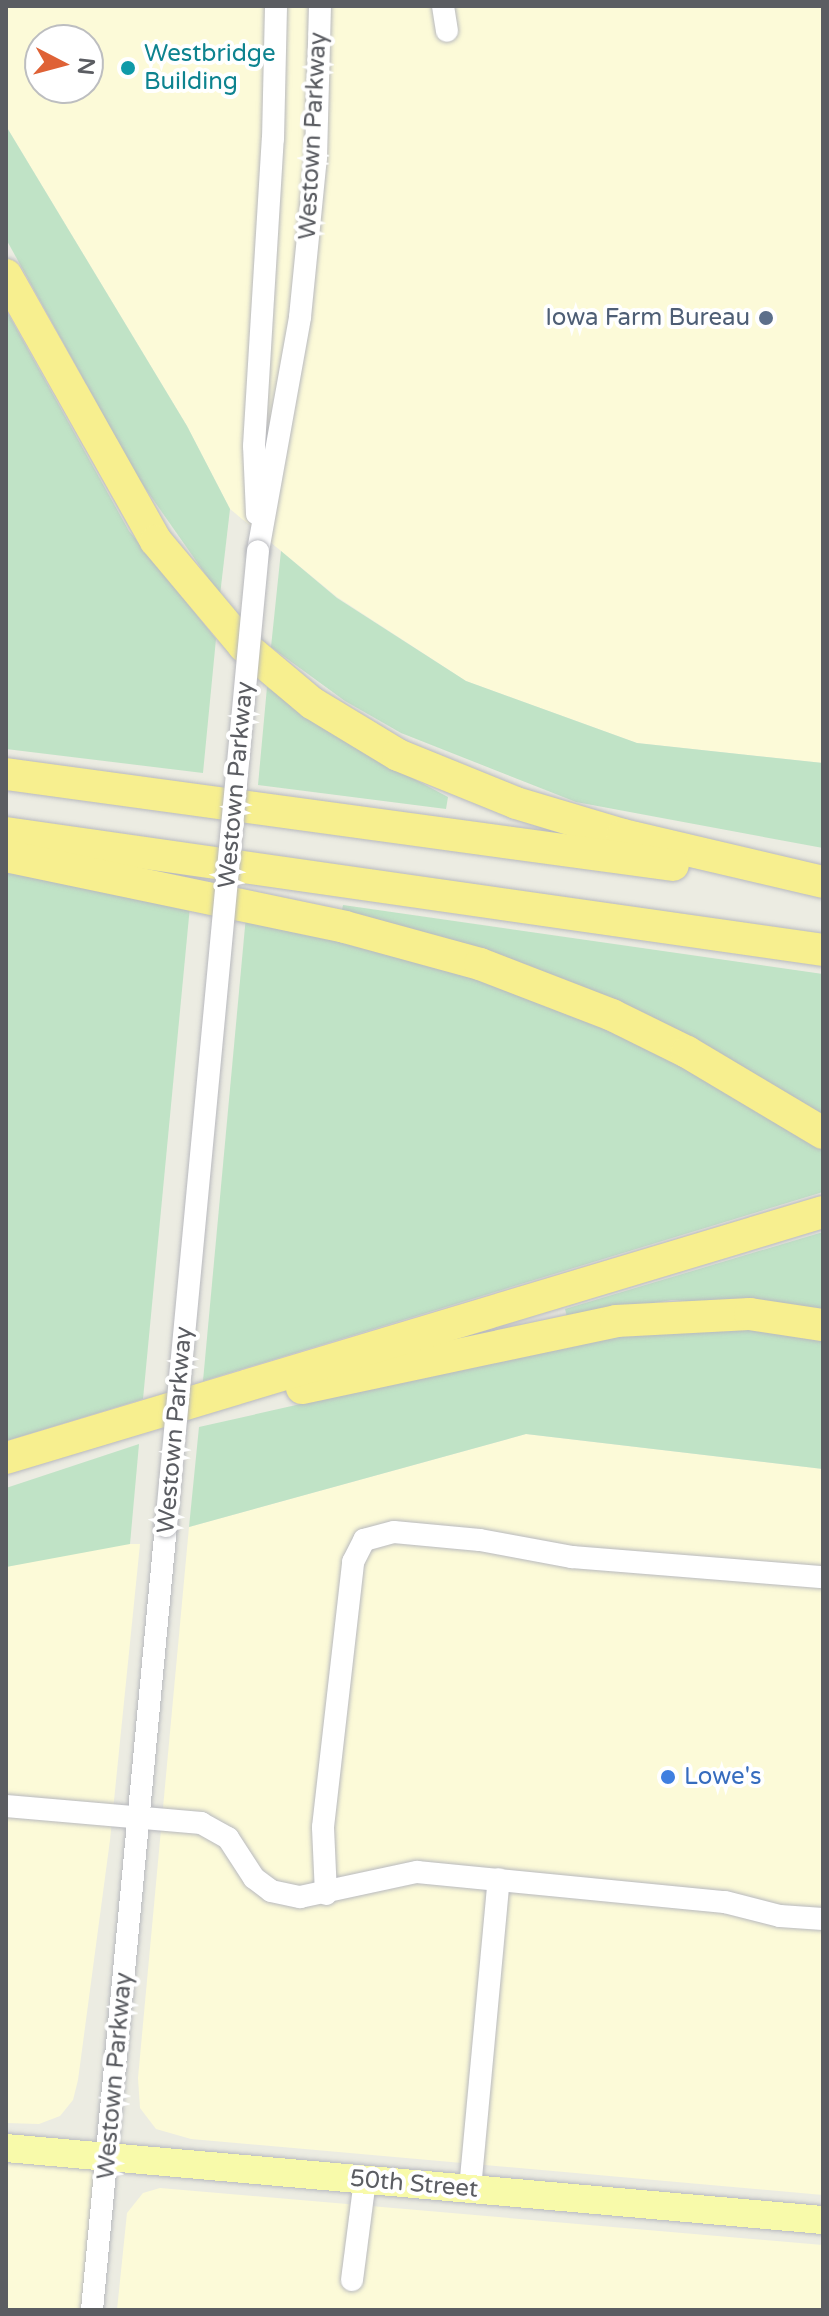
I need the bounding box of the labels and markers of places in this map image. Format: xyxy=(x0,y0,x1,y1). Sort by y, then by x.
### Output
place label: Westbridge Building xyxy=(144,40,276,96)
marker: Westbridge Building xyxy=(119,59,137,77)
place label: Iowa Farm Bureau xyxy=(545,304,750,332)
marker: Iowa Farm Bureau xyxy=(757,309,775,327)
place label: Lowe's xyxy=(684,1763,762,1791)
marker: Lowe's xyxy=(659,1768,677,1786)

